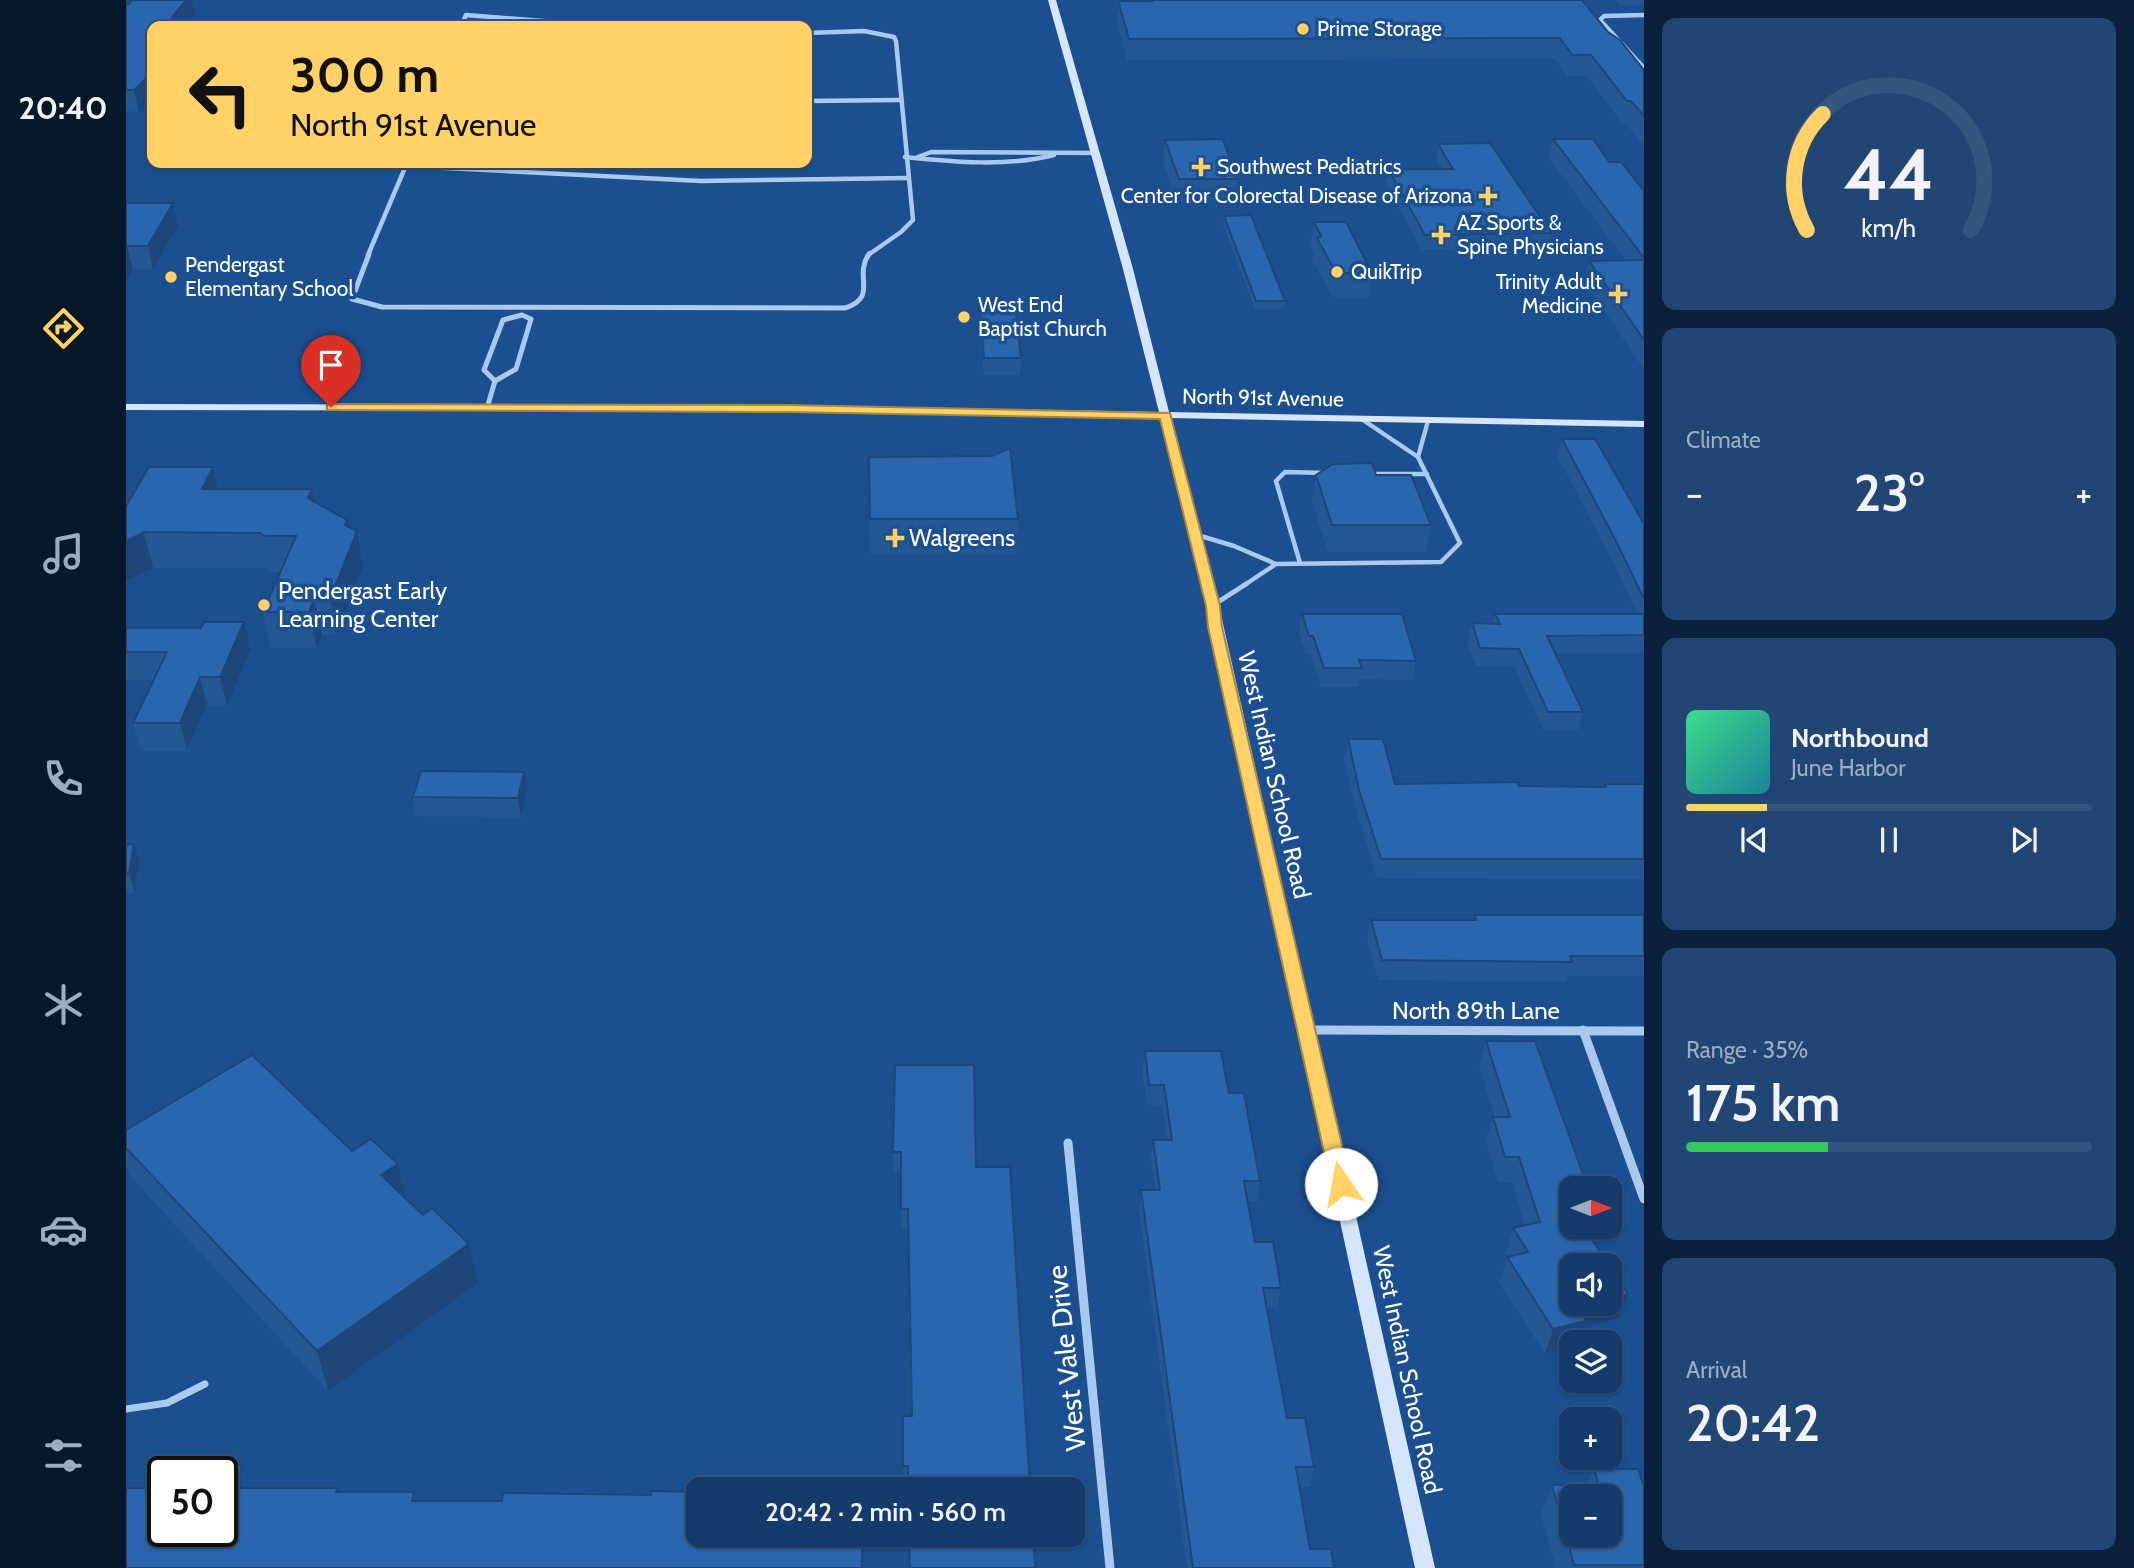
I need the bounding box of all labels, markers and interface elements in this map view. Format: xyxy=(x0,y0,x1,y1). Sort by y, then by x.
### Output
place label: Prime Storage xyxy=(1317,16,1442,41)
marker: Prime Storage xyxy=(1295,21,1311,37)
text: 300 m xyxy=(290,45,439,104)
icon: left xyxy=(175,49,266,140)
text: 20:40 xyxy=(18,88,108,127)
text: North 91st Avenue xyxy=(290,105,536,144)
text: 44 xyxy=(1844,130,1934,218)
place label: Southwest Pediatrics xyxy=(1217,154,1402,179)
marker: Southwest Pediatrics xyxy=(1191,157,1211,177)
place label: Center for Colorectal Disease of Arizona xyxy=(1121,183,1472,208)
marker: Center for Colorectal Disease of Arizona xyxy=(1478,186,1498,206)
place label: AZ Sports & Spine Physicians xyxy=(1457,210,1604,259)
text: km/h xyxy=(1862,213,1916,243)
marker: AZ Sports & Spine Physicians xyxy=(1431,225,1451,245)
place label: Pendergast Elementary School xyxy=(185,252,353,301)
place label: QuikTrip xyxy=(1351,259,1422,284)
marker: QuikTrip xyxy=(1329,264,1345,280)
marker: Pendergast Elementary School xyxy=(163,269,179,285)
place label: Trinity Adult Medicine xyxy=(1496,269,1602,318)
marker: Trinity Adult Medicine xyxy=(1608,284,1628,304)
place label: West End Baptist Church xyxy=(978,292,1107,341)
icon: directions xyxy=(39,304,88,353)
marker: West End Baptist Church xyxy=(956,309,972,325)
pin xyxy=(301,335,361,407)
icon: arrive xyxy=(312,346,350,384)
street label: North 91st Avenue xyxy=(1182,384,1344,411)
text: Climate xyxy=(1686,426,1761,454)
text: 23° xyxy=(1854,461,1924,524)
text: − xyxy=(1686,470,1703,517)
text: + xyxy=(2075,470,2092,517)
place label: Walgreens xyxy=(909,523,1015,552)
icon: music xyxy=(39,529,88,578)
marker: Walgreens xyxy=(887,530,903,546)
place label: Pendergast Early Learning Center xyxy=(278,576,447,633)
marker: Pendergast Early Learning Center xyxy=(256,597,272,613)
street label: West Indian School Road xyxy=(1232,648,1317,901)
text: Northbound xyxy=(1791,722,1929,754)
icon: phone xyxy=(39,754,88,803)
text: June Harbor xyxy=(1791,754,1905,782)
icon: previous xyxy=(1735,821,1773,859)
icon: pause xyxy=(1870,821,1908,859)
icon: next xyxy=(2005,821,2043,859)
icon: climate xyxy=(39,980,88,1029)
street label: North 89th Lane xyxy=(1392,996,1560,1025)
text: Range · 35% xyxy=(1686,1036,1808,1064)
text: 175 km xyxy=(1686,1071,1840,1134)
position arrow xyxy=(1304,1147,1378,1221)
north arrow xyxy=(1559,1176,1622,1239)
map controls xyxy=(1559,1176,1622,1547)
icon: car xyxy=(39,1205,88,1254)
street label: West Indian School Road xyxy=(1367,1243,1448,1497)
button: sound xyxy=(1559,1253,1622,1316)
street label: West Vale Drive xyxy=(1039,1264,1093,1452)
button: layers xyxy=(1559,1330,1622,1393)
text: Arrival xyxy=(1686,1356,1747,1384)
text: 20:42 xyxy=(1686,1391,1820,1454)
button: + xyxy=(1559,1407,1622,1470)
icon: filters xyxy=(39,1431,88,1480)
speed limit sign: 50 xyxy=(147,1456,238,1547)
button: − xyxy=(1559,1484,1622,1547)
text: 20:42 · 2 min · 560 m xyxy=(765,1496,1006,1528)

